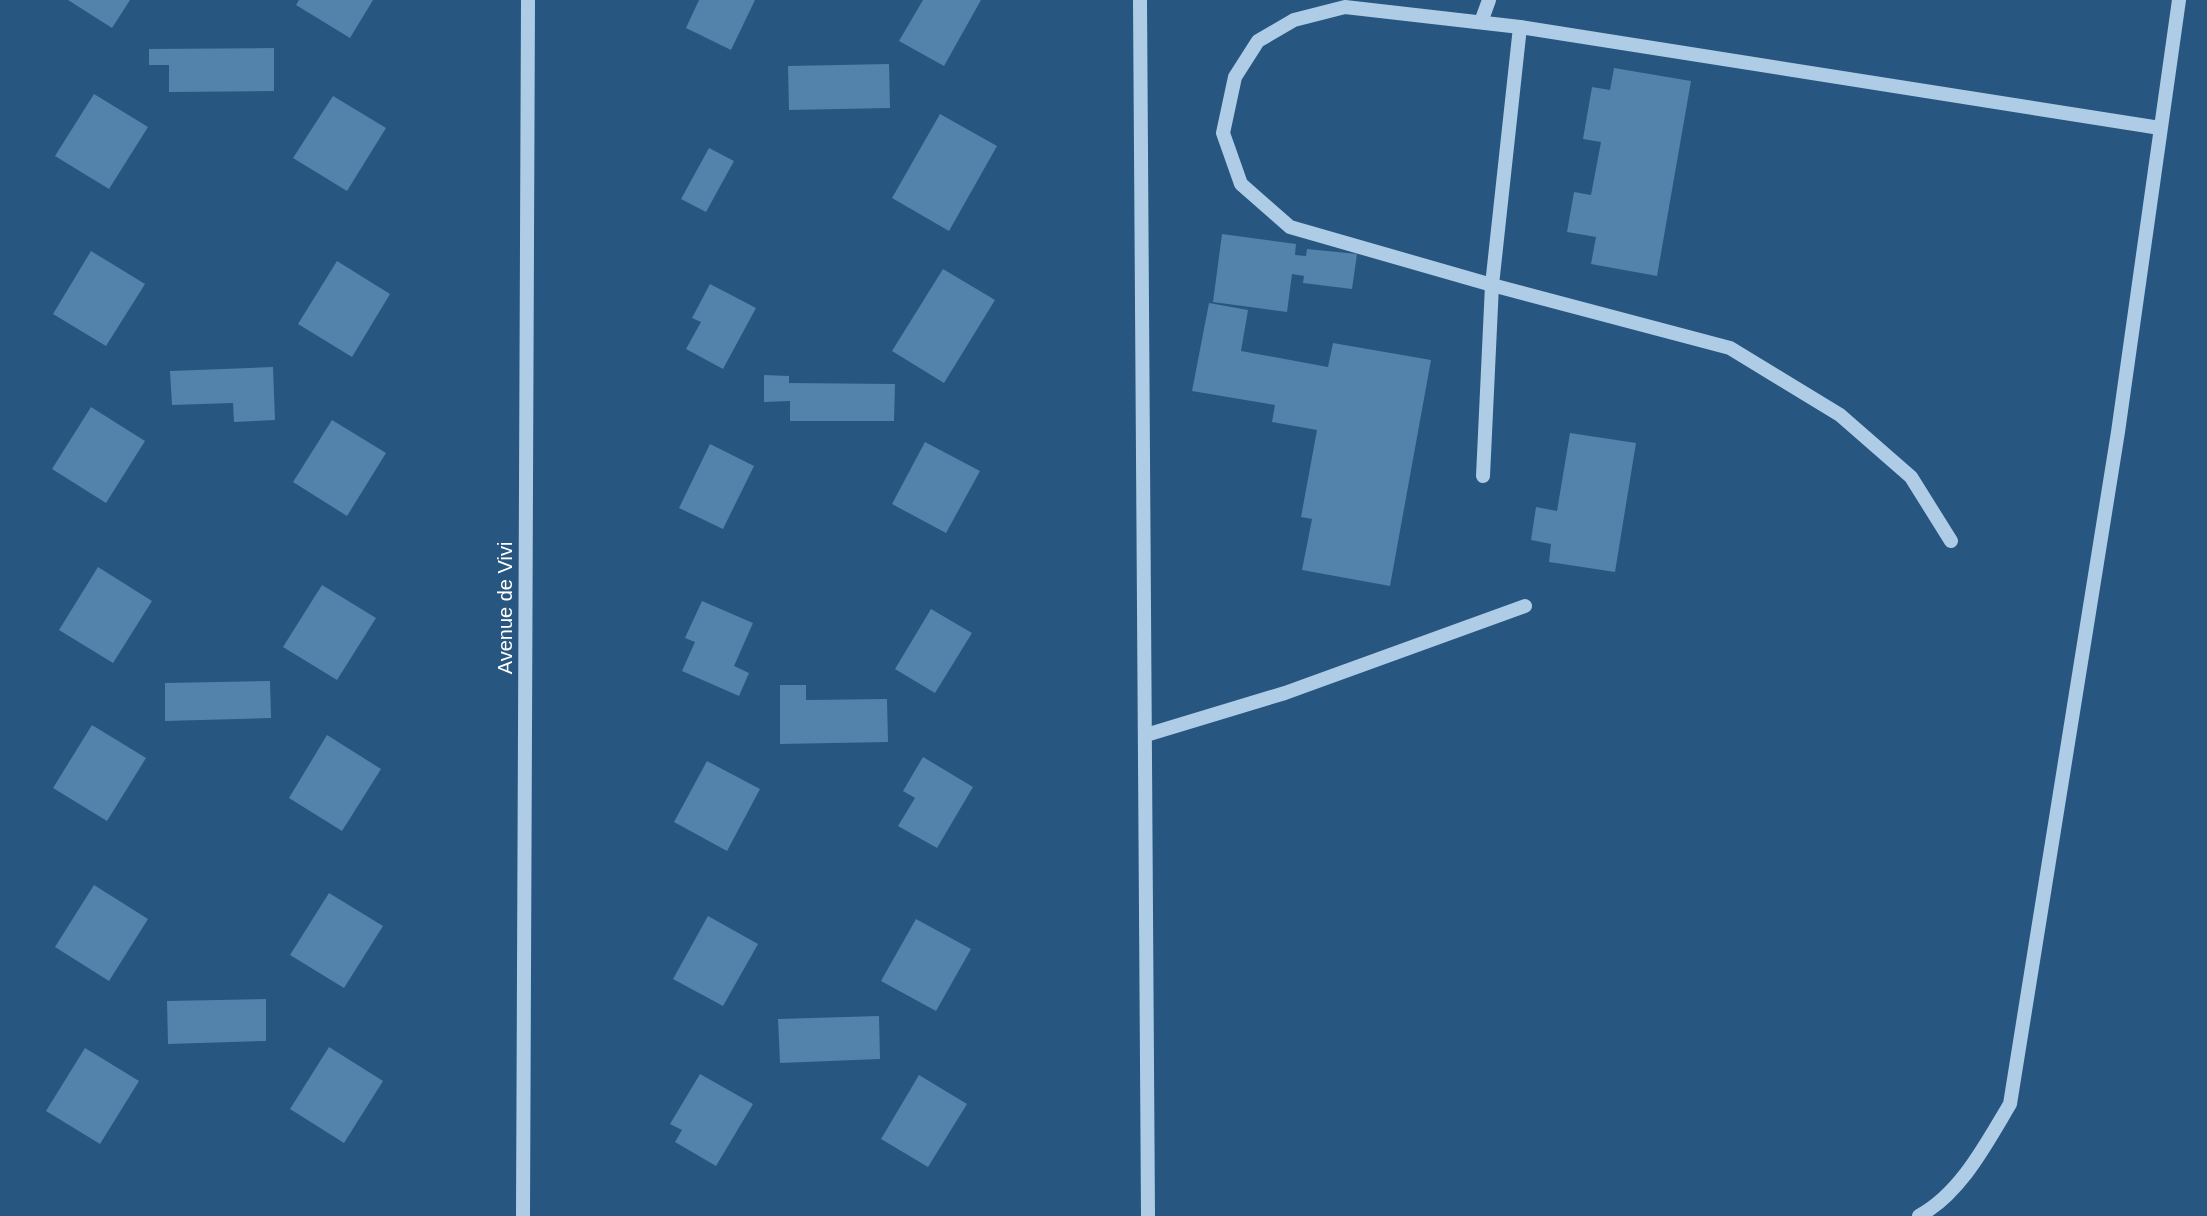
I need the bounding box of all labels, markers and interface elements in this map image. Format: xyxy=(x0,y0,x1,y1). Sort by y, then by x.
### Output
street label: Avenue de Vivi xyxy=(494,542,516,674)

